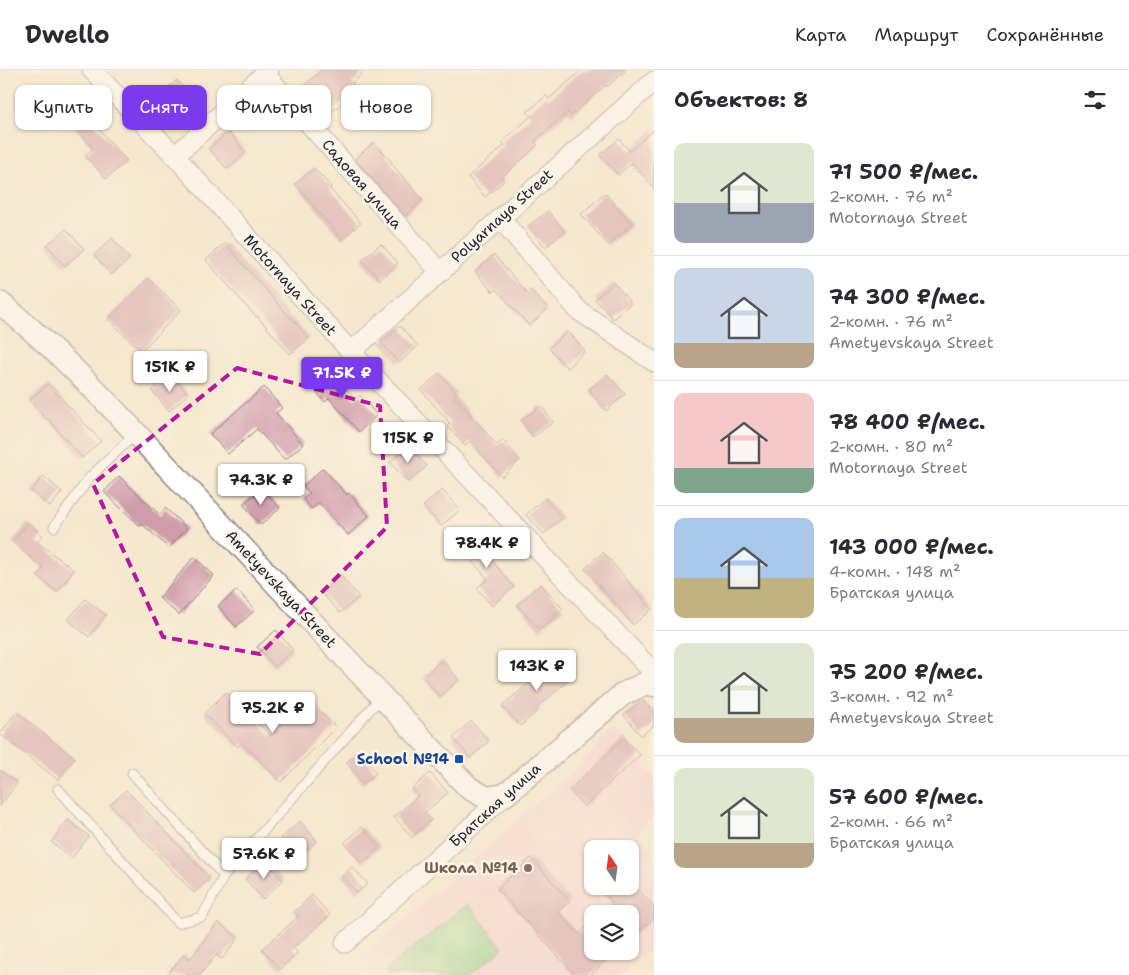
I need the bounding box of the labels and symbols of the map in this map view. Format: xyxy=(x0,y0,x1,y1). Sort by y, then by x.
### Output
street label: Садовая улица xyxy=(317,135,407,234)
street label: Polyarnaya Street xyxy=(447,165,557,267)
street label: Motornaya Street xyxy=(239,230,341,340)
pin: 151K ₽ xyxy=(129,350,211,393)
pin: 71.5K ₽ xyxy=(296,356,388,399)
pin: 115K ₽ xyxy=(367,422,449,464)
pin: 74.3K ₽ xyxy=(215,464,307,506)
street label: Ametyevskaya Street xyxy=(221,526,341,652)
pin: 78.4K ₽ xyxy=(441,526,533,569)
pin: 143K ₽ xyxy=(496,650,578,692)
pin: 75.2K ₽ xyxy=(227,692,319,734)
place label: School №14 xyxy=(357,749,449,769)
marker: School №14 xyxy=(453,753,465,765)
street label: Братская улица xyxy=(445,758,546,852)
pin: 57.6K ₽ xyxy=(218,838,310,880)
north arrow xyxy=(584,840,639,895)
place label: Школа №14 xyxy=(424,858,518,878)
marker: Школа №14 xyxy=(522,862,534,874)

